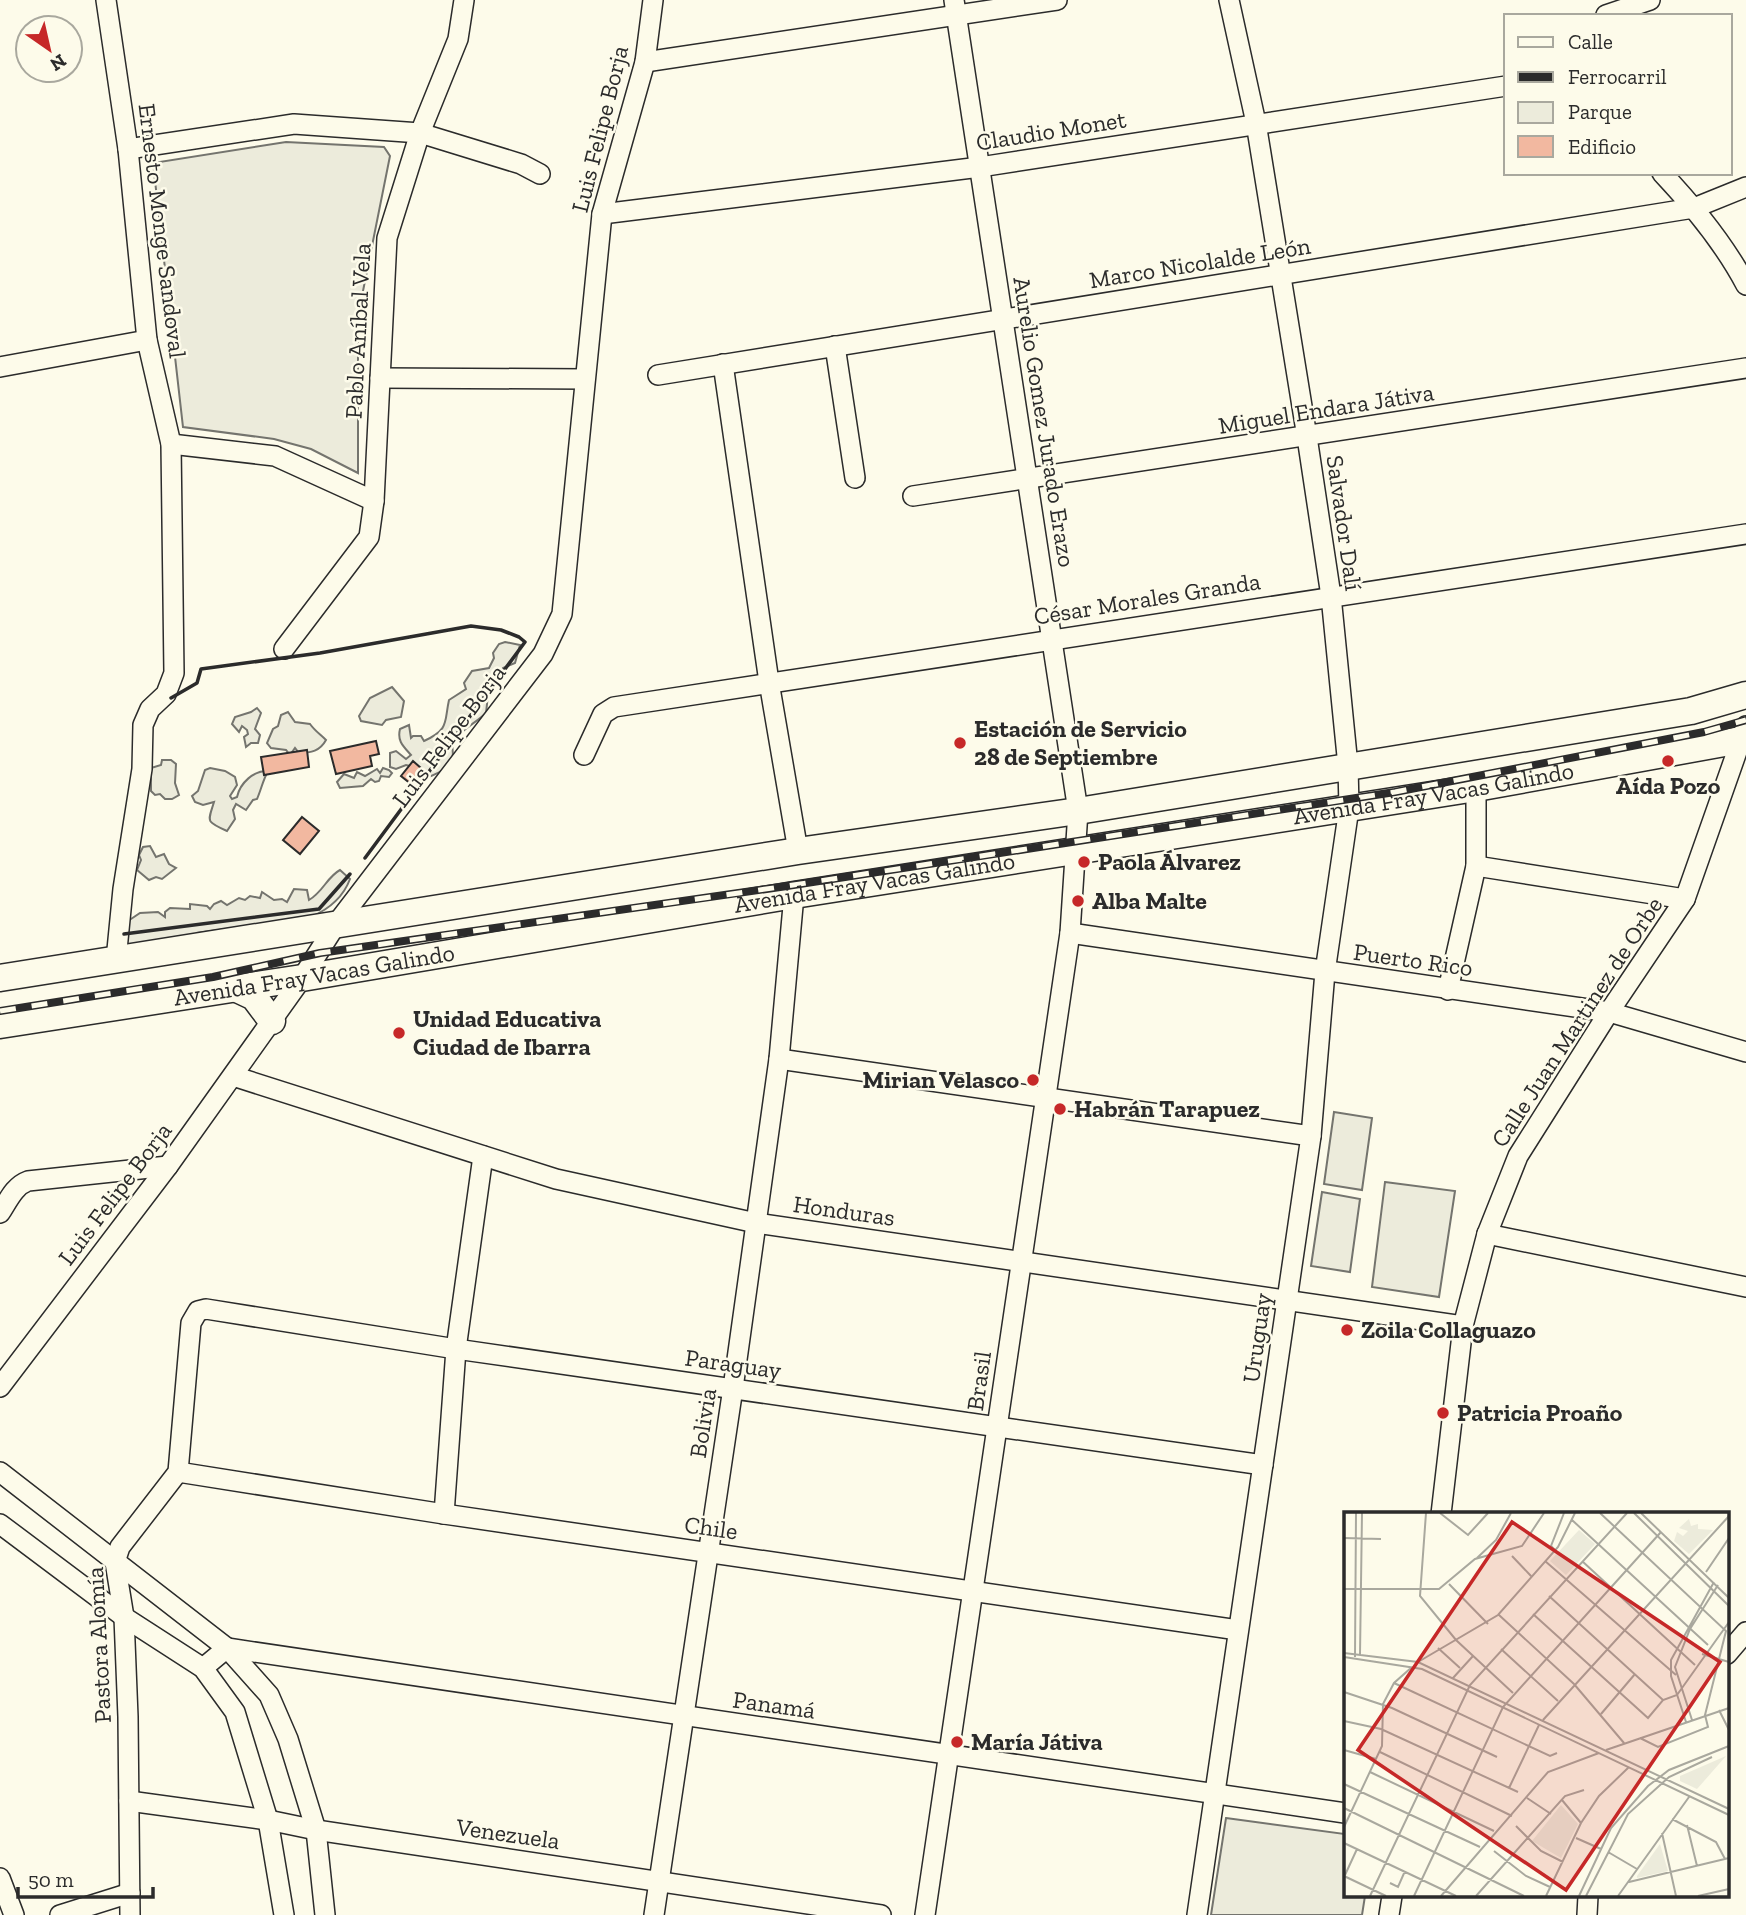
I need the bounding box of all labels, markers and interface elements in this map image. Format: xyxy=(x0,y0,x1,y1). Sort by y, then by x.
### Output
north arrow xyxy=(14,14,84,84)
legend xyxy=(1504,14,1732,175)
text: Calle xyxy=(1568,29,1613,54)
street label: Luis Felipe Borja xyxy=(565,42,634,215)
text: N xyxy=(46,49,71,76)
text: Ferrocarril xyxy=(1568,64,1667,89)
text: Parque xyxy=(1568,99,1632,124)
street label: Ernesto Monge Sandoval xyxy=(132,102,193,360)
street label: Claudio Monet xyxy=(974,104,1128,157)
text: Edificio xyxy=(1568,134,1636,159)
street label: Marco Nicolalde León xyxy=(1087,231,1313,294)
street label: Pablo Aníbal Vela xyxy=(338,242,377,420)
street label: Aurelio Gomez Jurado Erazo xyxy=(1007,275,1082,569)
street label: Miguel Endara Játiva xyxy=(1216,377,1436,440)
street label: Salvador Dalí xyxy=(1321,453,1368,593)
street label: César Morales Granda xyxy=(1032,566,1263,631)
street label: Luis Felipe Borja xyxy=(386,658,512,813)
place label: Estación de Servicio 28 de Septiembre xyxy=(974,714,1187,771)
marker: Estación de Servicio 28 de Septiembre xyxy=(952,735,968,751)
marker: Aída Pozo xyxy=(1660,753,1676,769)
street label: Avenida Fray Vacas Galindo xyxy=(1291,756,1576,831)
place label: Aída Pozo xyxy=(1616,771,1721,800)
street label: Avenida Fray Vacas Galindo xyxy=(732,846,1017,919)
place label: Paola Álvarez xyxy=(1098,847,1241,876)
marker: Paola Álvarez xyxy=(1076,854,1092,870)
place label: Alba Malte xyxy=(1092,886,1207,915)
street label: Calle Juan Martinez de Orbe xyxy=(1485,891,1668,1152)
marker: Alba Malte xyxy=(1070,893,1086,909)
street label: Puerto Rico xyxy=(1352,937,1475,982)
street label: Avenida Fray Vacas Galindo xyxy=(172,938,457,1012)
place label: Unidad Educativa Ciudad de Ibarra xyxy=(413,1004,602,1061)
marker: Unidad Educativa Ciudad de Ibarra xyxy=(391,1025,407,1041)
place label: Mirian Velasco xyxy=(863,1065,1019,1094)
marker: Mirian Velasco xyxy=(1025,1072,1041,1088)
place label: Habrán Tarapuez xyxy=(1074,1094,1260,1123)
marker: Habrán Tarapuez xyxy=(1052,1101,1068,1117)
street label: Luis Felipe Borja xyxy=(52,1116,178,1271)
street label: Honduras xyxy=(791,1189,897,1232)
street label: Uruguay xyxy=(1236,1291,1277,1385)
place label: Zoila Collaguazo xyxy=(1361,1315,1536,1344)
marker: Zoila Collaguazo xyxy=(1339,1322,1355,1338)
street label: Paraguay xyxy=(683,1342,784,1385)
street label: Brasil xyxy=(960,1349,997,1413)
street label: Bolivia xyxy=(683,1386,722,1460)
place label: Patricia Proaño xyxy=(1457,1398,1623,1427)
marker: Patricia Proaño xyxy=(1435,1405,1451,1421)
street label: Chile xyxy=(683,1509,739,1546)
inset map xyxy=(1344,1512,1728,1898)
street label: Pastora Alomía xyxy=(80,1566,117,1724)
street label: Panamá xyxy=(731,1684,818,1725)
place label: María Játiva xyxy=(971,1727,1103,1756)
marker: María Játiva xyxy=(949,1734,965,1750)
street label: Venezuela xyxy=(453,1812,562,1855)
scale bar xyxy=(18,1856,152,1900)
text: 50 m xyxy=(28,1867,74,1892)

